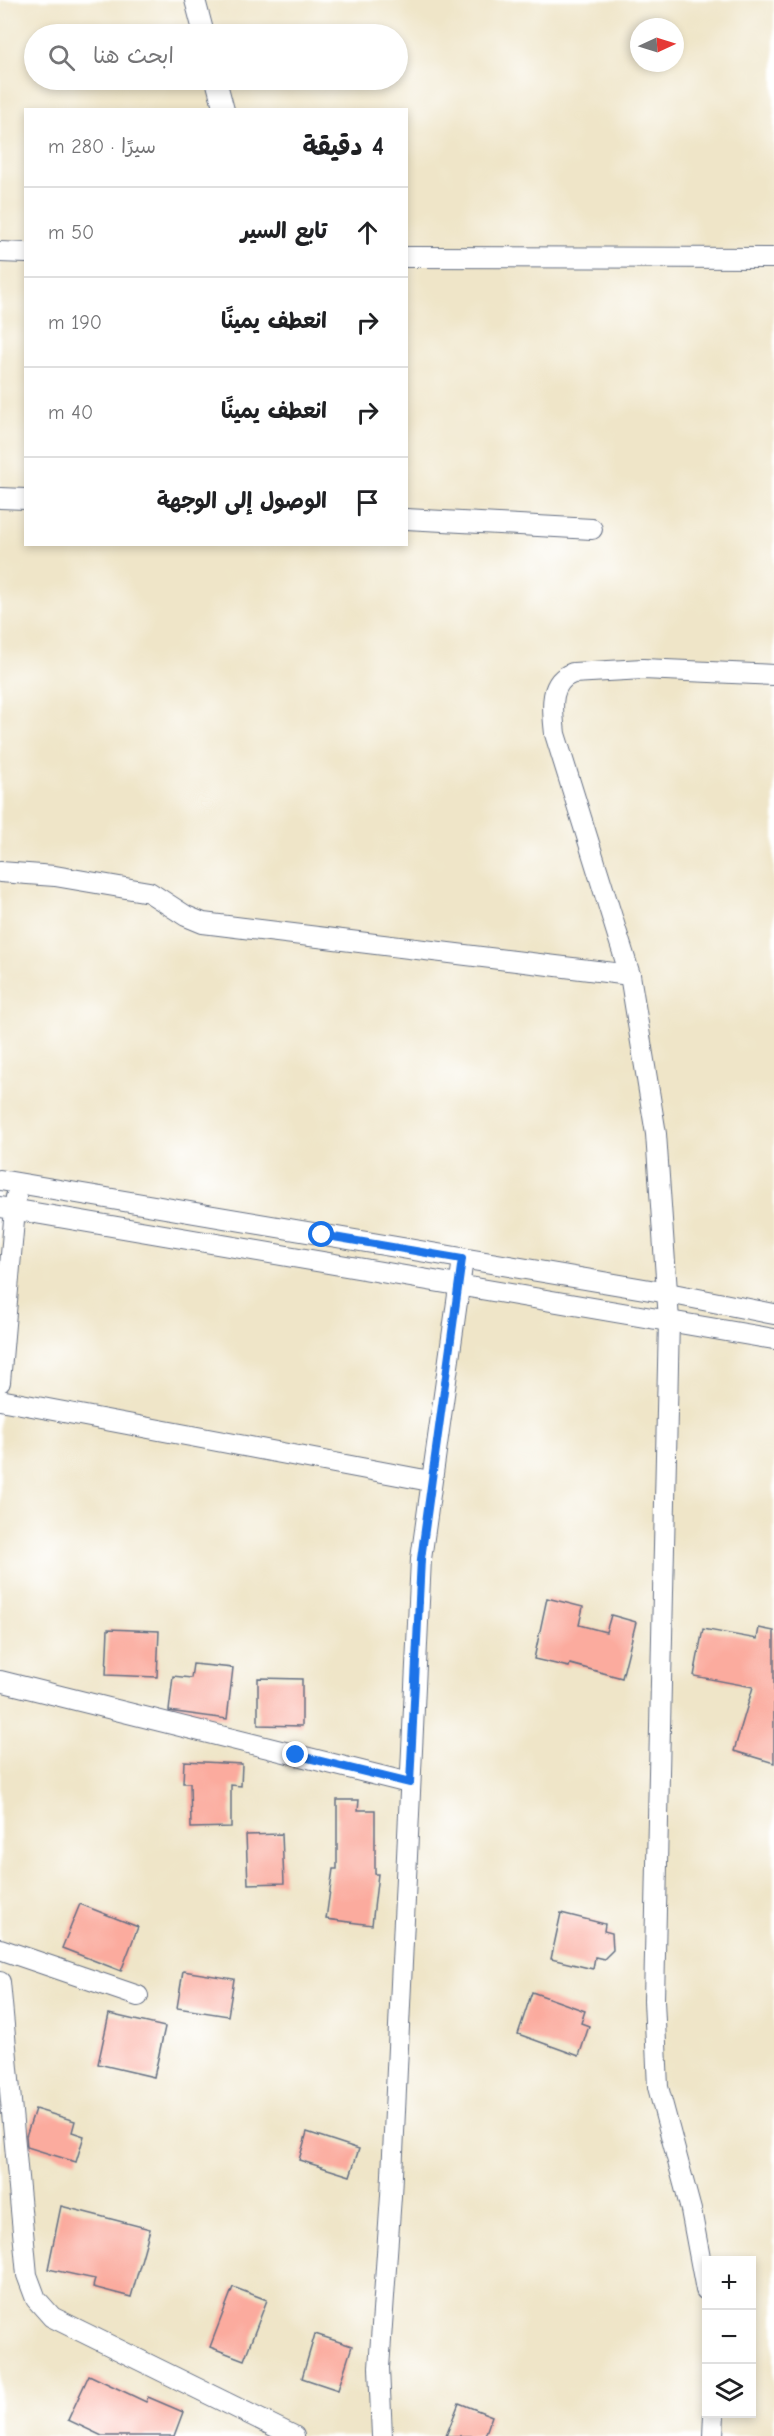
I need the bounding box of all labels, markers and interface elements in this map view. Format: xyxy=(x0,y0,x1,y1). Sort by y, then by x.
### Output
north arrow xyxy=(630,18,684,72)
search box xyxy=(24,24,408,90)
icon: search xyxy=(45,41,78,74)
text: ابحث هنا xyxy=(93,43,174,69)
text: 4 دقيقة xyxy=(303,132,384,162)
text: سيرًا · 280 m xyxy=(48,135,156,158)
icon: ahead xyxy=(351,216,384,249)
text: تابع السير xyxy=(241,218,327,244)
text: 50 m xyxy=(48,221,94,244)
icon: right xyxy=(351,306,384,339)
text: انعطف يمينًا xyxy=(221,308,327,334)
text: 190 m xyxy=(48,311,102,334)
icon: right xyxy=(351,396,384,429)
text: انعطف يمينًا xyxy=(221,398,327,424)
text: 40 m xyxy=(48,401,93,424)
icon: arrive xyxy=(351,486,384,519)
text: الوصول إلى الوجهة xyxy=(157,488,327,514)
route start xyxy=(308,1221,334,1247)
route end xyxy=(282,1741,308,1767)
map controls xyxy=(702,2256,756,2418)
button: + xyxy=(702,2256,756,2310)
button: − xyxy=(702,2310,756,2364)
button: layers xyxy=(702,2364,756,2418)

